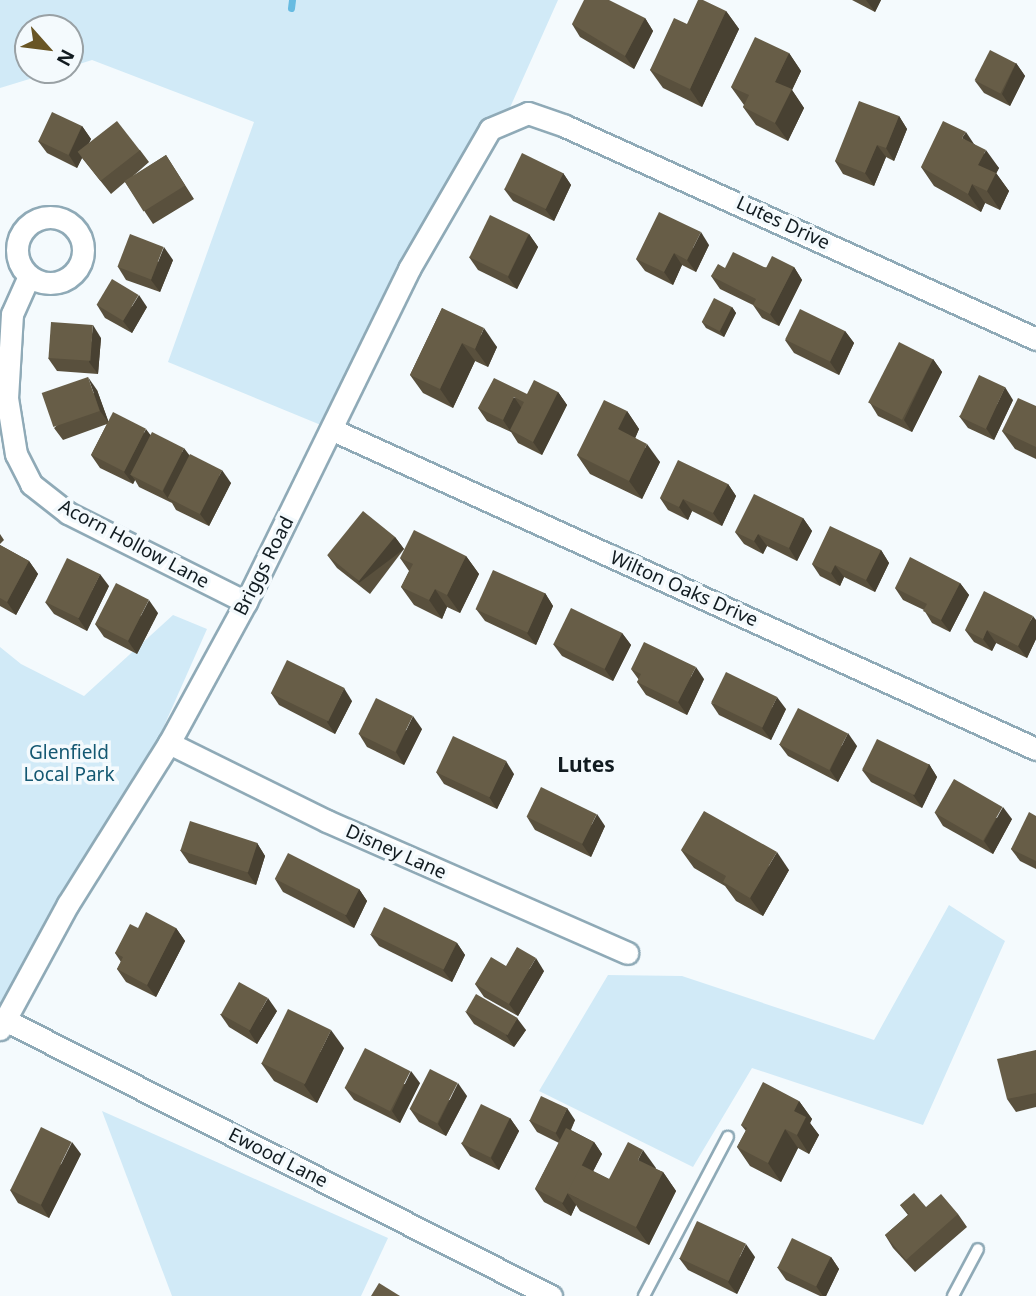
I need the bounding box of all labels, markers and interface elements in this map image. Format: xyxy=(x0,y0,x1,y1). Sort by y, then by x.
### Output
north arrow xyxy=(14,14,84,84)
text: N xyxy=(51,45,81,71)
street label: Lutes Drive xyxy=(733,191,833,255)
street label: Acorn Hollow Lane xyxy=(55,495,213,593)
street label: Briggs Road xyxy=(229,513,299,619)
street label: Wilton Oaks Drive xyxy=(607,546,761,632)
park label: Glenfield Local Park xyxy=(23,742,115,786)
district label: Lutes xyxy=(557,751,615,777)
street label: Disney Lane xyxy=(342,820,450,884)
street label: Ewood Lane xyxy=(225,1123,331,1193)

